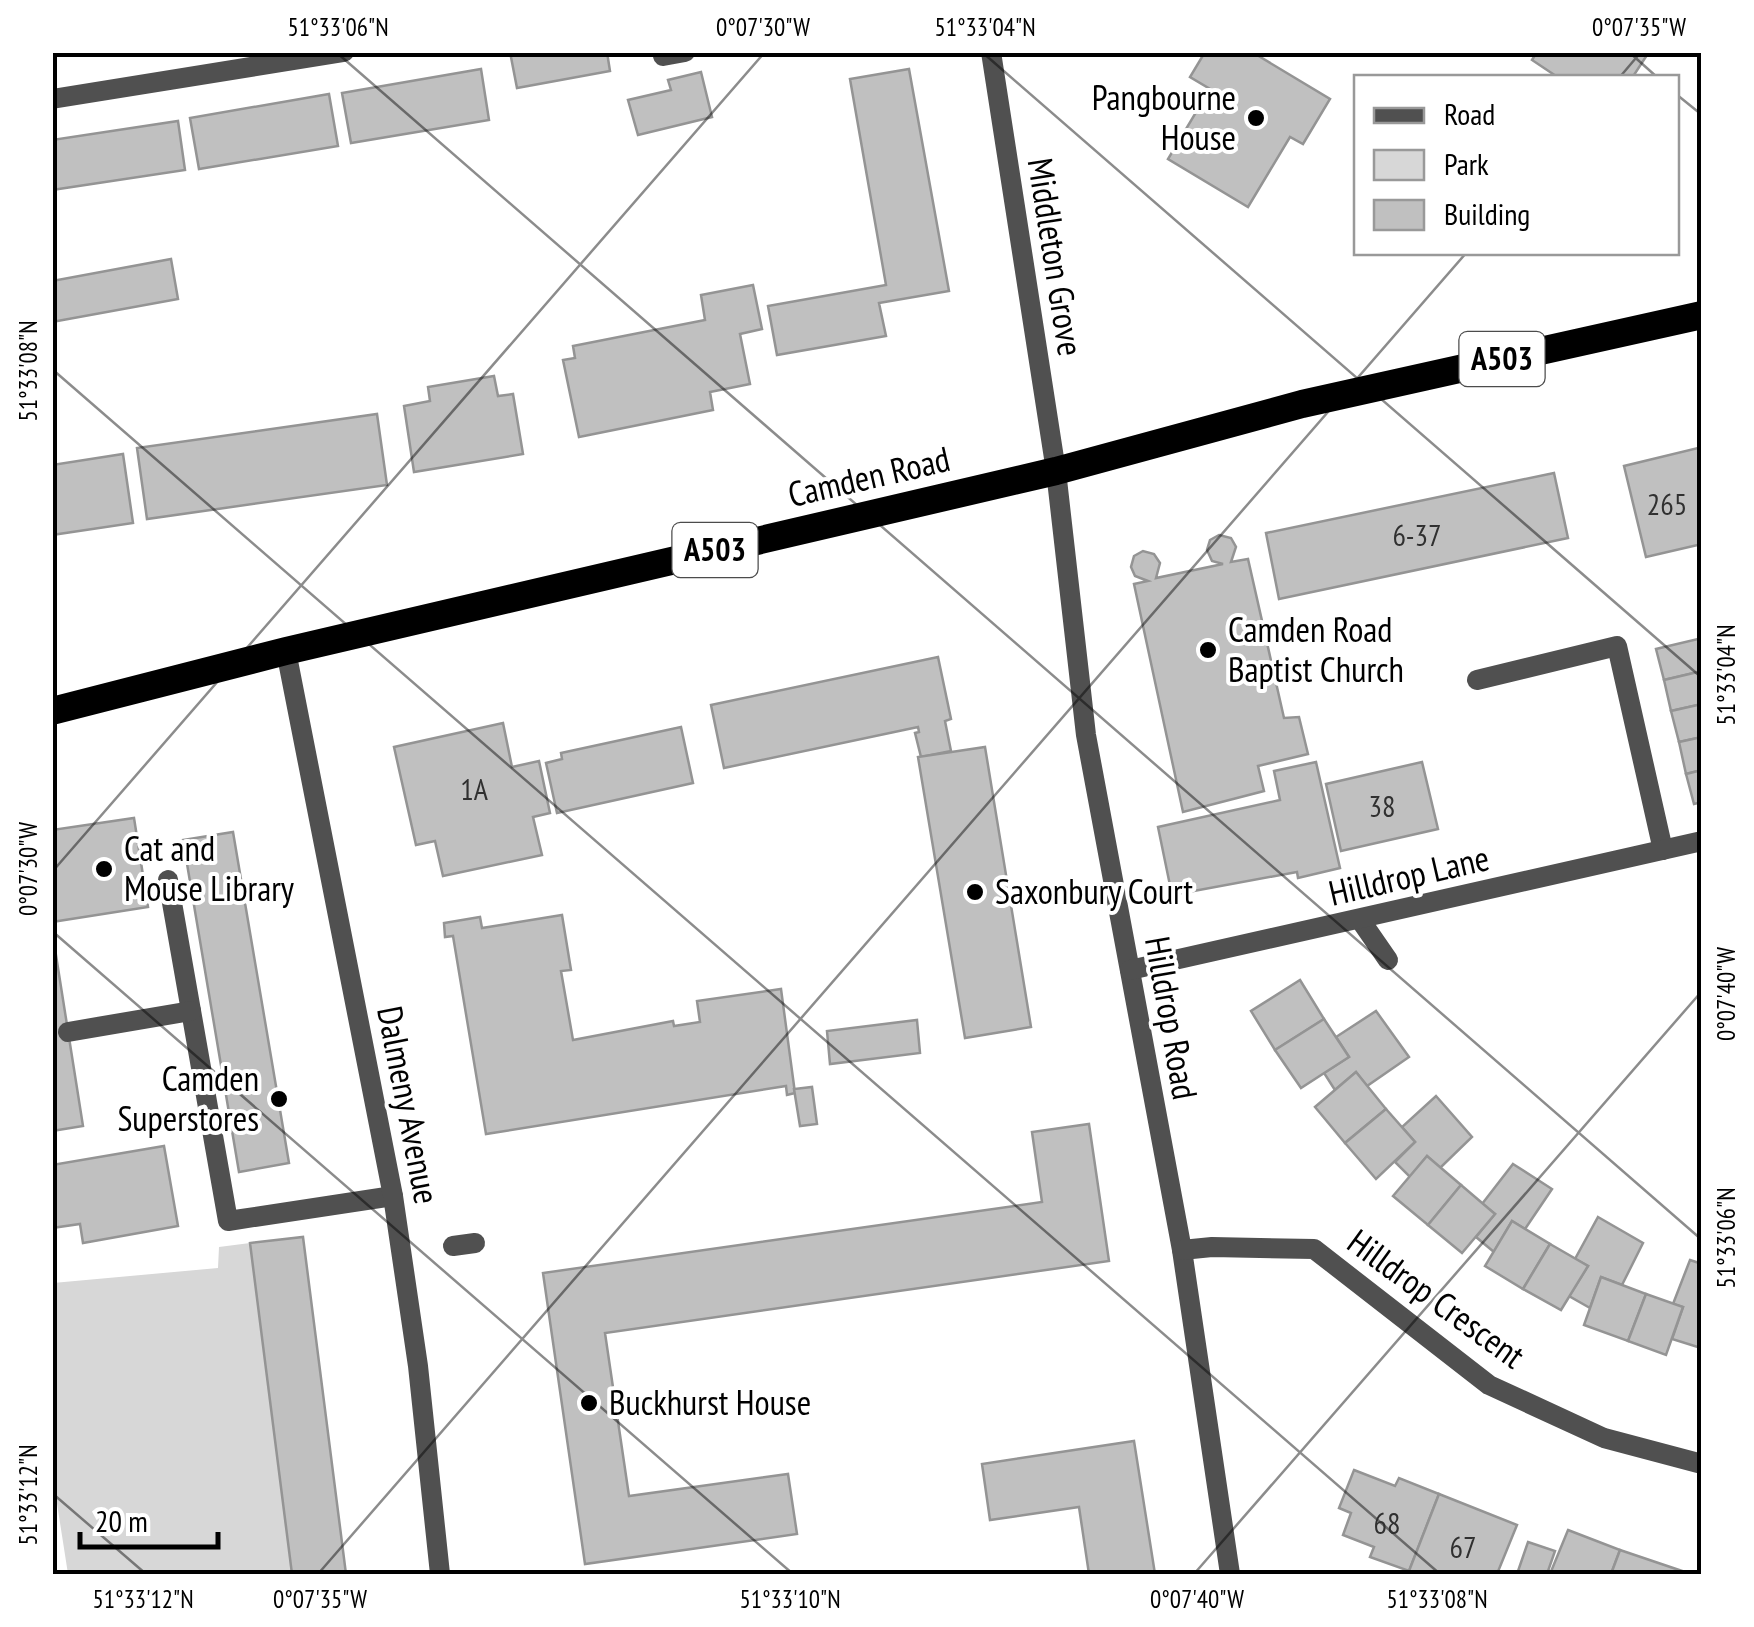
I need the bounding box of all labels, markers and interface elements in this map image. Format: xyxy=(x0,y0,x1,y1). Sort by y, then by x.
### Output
text: 51°33'06"N xyxy=(287,11,389,43)
text: 0°07'30"W xyxy=(716,11,810,43)
text: 51°33'04"N xyxy=(934,11,1036,43)
text: 0°07'35"W xyxy=(1592,11,1686,43)
place label: Pangbourne House xyxy=(1092,74,1236,160)
legend xyxy=(1354,75,1679,255)
text: Road xyxy=(1444,94,1495,133)
marker: Pangbourne House xyxy=(1245,107,1267,129)
text: Park xyxy=(1444,144,1489,183)
street label: Middleton Grove xyxy=(1018,155,1094,359)
text: Building xyxy=(1444,194,1530,233)
text: 51°33'08"N xyxy=(12,320,44,422)
road number: A503 xyxy=(1460,332,1544,386)
street label: Camden Road xyxy=(783,435,954,517)
house number: 265 xyxy=(1647,484,1687,523)
house number: 6-37 xyxy=(1392,515,1442,554)
road number: A503 xyxy=(672,523,758,577)
place label: Camden Road Baptist Church xyxy=(1228,606,1404,692)
text: 51°33'04"N xyxy=(1710,624,1742,726)
marker: Camden Road Baptist Church xyxy=(1197,639,1219,661)
house number: 1A xyxy=(460,769,489,808)
house number: 38 xyxy=(1369,786,1396,825)
text: 0°07'30"W xyxy=(12,822,44,916)
place label: Cat and Mouse Library xyxy=(124,825,295,911)
street label: Hilldrop Lane xyxy=(1324,834,1493,916)
marker: Cat and Mouse Library xyxy=(93,858,115,880)
place label: Saxonbury Court xyxy=(995,868,1194,914)
marker: Saxonbury Court xyxy=(964,881,986,903)
street label: Hilldrop Road xyxy=(1135,933,1209,1103)
text: 0°07'40"W xyxy=(1710,947,1742,1041)
street label: Dalmeny Avenue xyxy=(367,1002,451,1207)
place label: Camden Superstores xyxy=(117,1055,259,1141)
marker: Camden Superstores xyxy=(268,1088,290,1110)
text: 51°33'06"N xyxy=(1710,1187,1742,1289)
street label: Hilldrop Crescent xyxy=(1339,1218,1535,1378)
place label: Buckhurst House xyxy=(609,1379,811,1425)
marker: Buckhurst House xyxy=(578,1392,600,1414)
text: 51°33'12"N xyxy=(12,1444,44,1546)
scale bar xyxy=(80,1487,218,1549)
text: 20 m xyxy=(95,1501,148,1540)
house number: 68 xyxy=(1374,1503,1401,1542)
house number: 67 xyxy=(1450,1527,1477,1566)
text: 51°33'12"N xyxy=(92,1583,194,1615)
text: 0°07'35"W xyxy=(273,1583,367,1615)
text: 51°33'10"N xyxy=(739,1583,841,1615)
text: 0°07'40"W xyxy=(1150,1583,1244,1615)
text: 51°33'08"N xyxy=(1386,1583,1488,1615)

